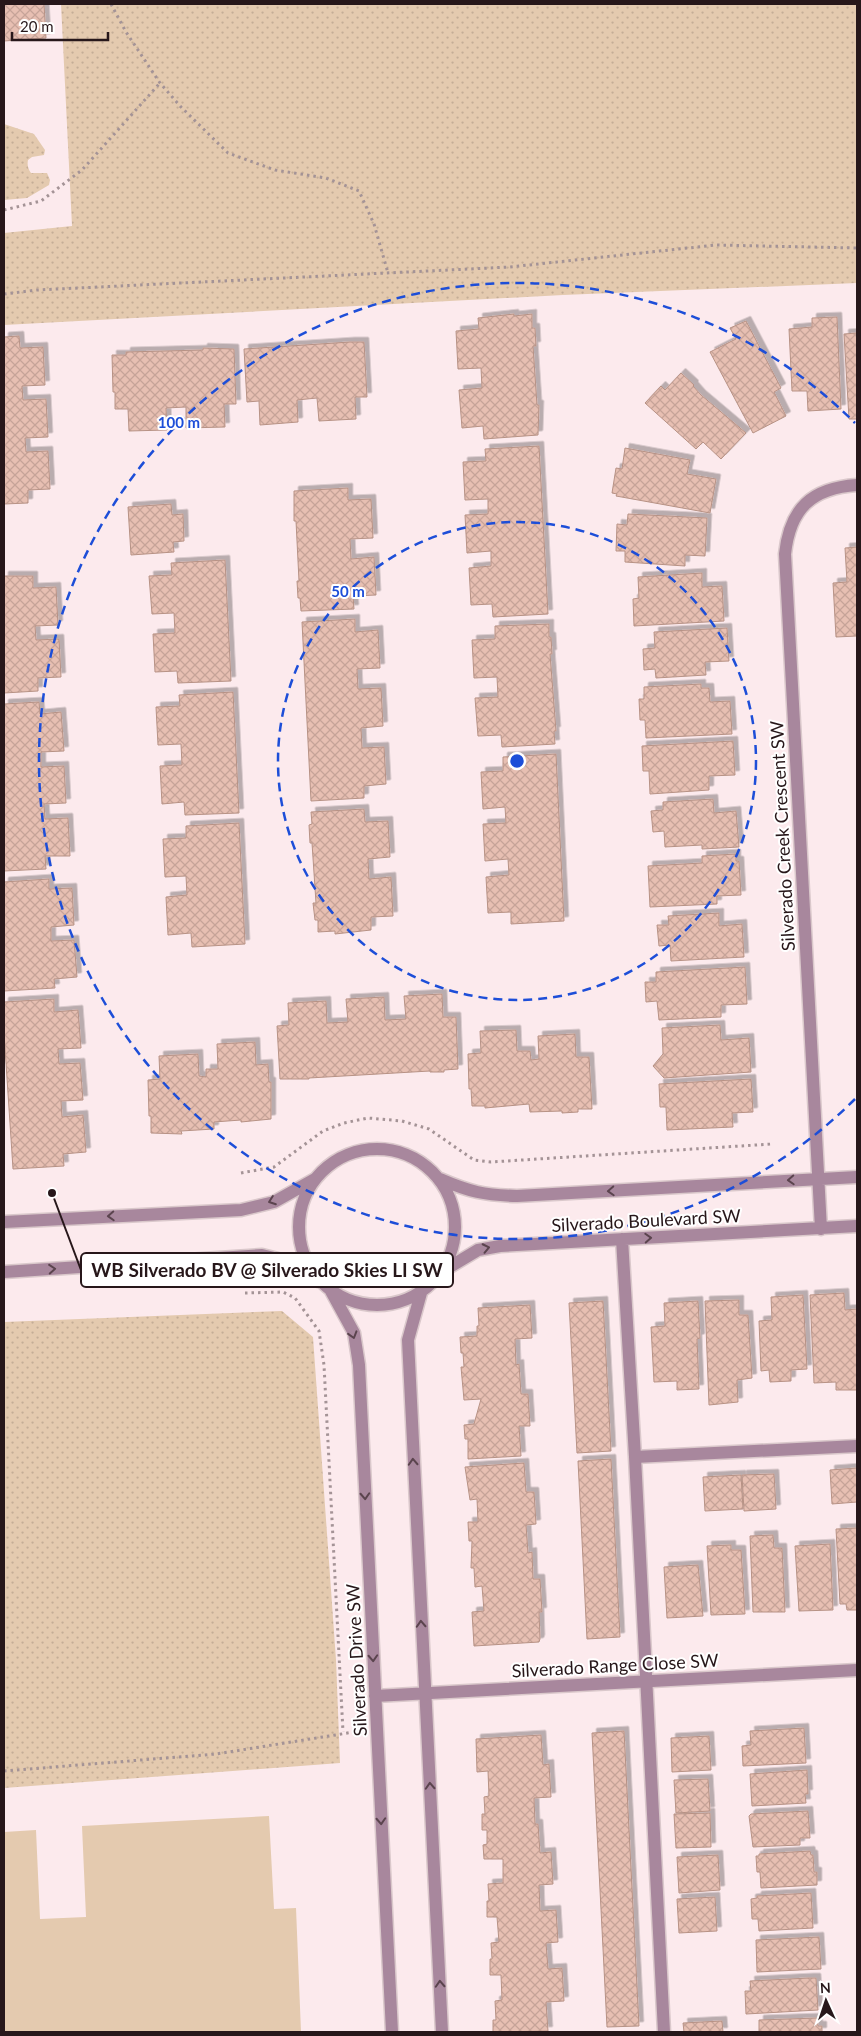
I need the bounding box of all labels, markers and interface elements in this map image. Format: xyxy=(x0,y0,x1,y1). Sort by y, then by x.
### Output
scale bar xyxy=(12,10,109,42)
text: 20 m xyxy=(20,17,54,35)
text: 100 m xyxy=(158,413,200,431)
text: 50 m xyxy=(331,582,365,600)
street label: Silverado Creek Crescent SW xyxy=(765,720,799,952)
centre of rings xyxy=(508,752,526,770)
one-way arrow xyxy=(787,1175,795,1186)
one-way arrow xyxy=(607,1185,615,1196)
one-way arrow xyxy=(268,1195,277,1205)
street label: Silverado Boulevard SW xyxy=(551,1204,742,1236)
one-way arrow xyxy=(107,1211,115,1222)
one-way arrow xyxy=(644,1232,652,1243)
one-way arrow xyxy=(481,1244,490,1254)
callout: WB Silverado BV @ Silverado Skies LI SW xyxy=(81,1253,453,1287)
text: WB Silverado BV @ Silverado Skies LI SW xyxy=(91,1258,443,1281)
one-way arrow xyxy=(49,1263,57,1274)
one-way arrow xyxy=(347,1330,357,1338)
one-way arrow xyxy=(408,1457,418,1465)
one-way arrow xyxy=(359,1492,370,1500)
street label: Silverado Drive SW xyxy=(341,1583,371,1737)
one-way arrow xyxy=(416,1620,427,1628)
street label: Silverado Range Close SW xyxy=(511,1649,719,1681)
one-way arrow xyxy=(368,1655,379,1663)
one-way arrow xyxy=(424,1782,435,1790)
one-way arrow xyxy=(376,1817,387,1825)
north arrow xyxy=(801,1976,851,2026)
one-way arrow xyxy=(434,1979,445,1987)
text: N xyxy=(819,1979,831,1996)

